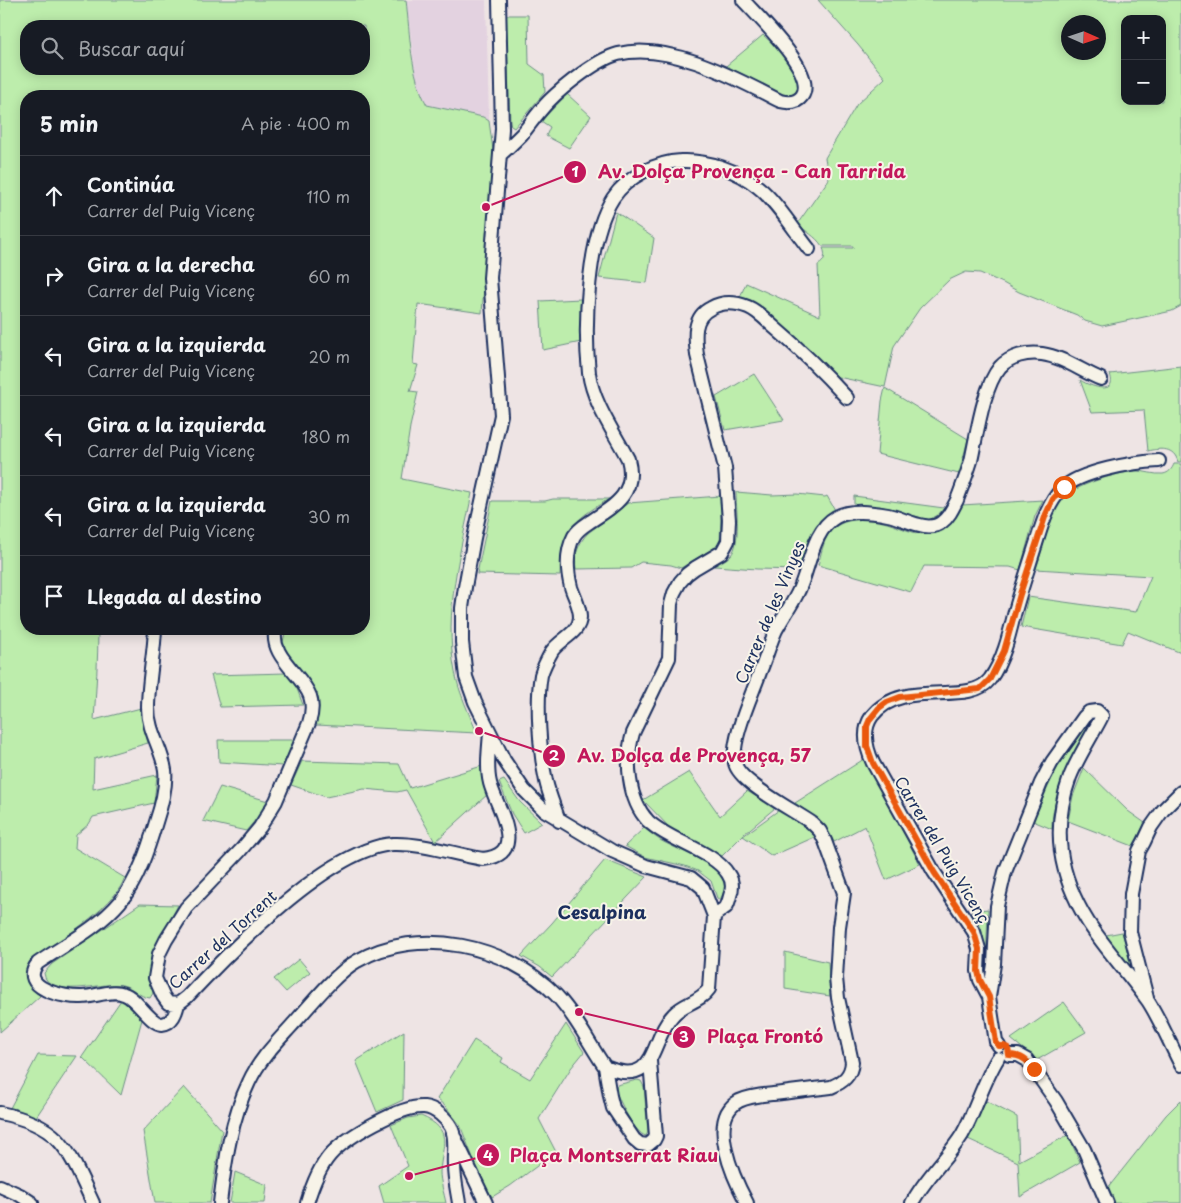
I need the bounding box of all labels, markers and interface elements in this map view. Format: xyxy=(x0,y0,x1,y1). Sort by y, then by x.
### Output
north arrow xyxy=(1061,15,1106,60)
map controls xyxy=(1121,15,1166,105)
button: + xyxy=(1121,15,1166,60)
search box xyxy=(20,20,370,75)
icon: search xyxy=(38,34,66,62)
text: Buscar aquí xyxy=(78,34,185,62)
button: − xyxy=(1121,60,1166,105)
text: 5 min xyxy=(40,107,98,139)
text: A pie · 400 m xyxy=(241,111,350,135)
callout: Av. Dolça Provença - Can Tarrida xyxy=(563,155,915,188)
text: Av. Dolça Provença - Can Tarrida xyxy=(598,157,907,184)
text: 1 xyxy=(571,159,579,182)
text: Continúa xyxy=(87,170,175,198)
icon: ahead xyxy=(40,182,68,210)
text: 110 m xyxy=(307,184,350,208)
text: Carrer del Puig Vicenç xyxy=(87,198,255,222)
text: Gira a la derecha xyxy=(87,250,255,278)
icon: right xyxy=(40,262,68,290)
text: 60 m xyxy=(308,264,350,288)
text: Carrer del Puig Vicenç xyxy=(87,278,255,302)
text: Gira a la izquierda xyxy=(87,330,266,358)
icon: left xyxy=(40,342,68,370)
text: 20 m xyxy=(309,344,350,368)
text: Carrer del Puig Vicenç xyxy=(87,358,255,382)
text: Gira a la izquierda xyxy=(87,410,266,438)
icon: left xyxy=(40,422,68,450)
text: 180 m xyxy=(302,424,350,448)
text: Carrer del Puig Vicenç xyxy=(87,438,255,462)
route start xyxy=(1053,476,1076,499)
text: Gira a la izquierda xyxy=(87,490,266,518)
icon: left xyxy=(40,502,68,530)
text: 30 m xyxy=(308,504,350,528)
text: Carrer del Puig Vicenç xyxy=(87,518,255,542)
street label: Carrer de les Vinyes xyxy=(728,537,810,687)
icon: arrive xyxy=(40,582,68,610)
text: Llegada al destino xyxy=(87,582,261,610)
callout: Av. Dolça de Provença, 57 xyxy=(541,739,821,772)
text: Av. Dolça de Provença, 57 xyxy=(577,741,812,768)
text: 2 xyxy=(549,743,560,766)
street label: Carrer del Puig Vicenç xyxy=(889,771,997,927)
street label: Carrer del Torrent xyxy=(163,883,282,994)
district label: Cesalpina xyxy=(557,898,647,925)
callout: Plaça Frontó xyxy=(671,1021,833,1054)
text: Plaça Frontó xyxy=(707,1022,824,1049)
text: 3 xyxy=(679,1024,689,1047)
route end xyxy=(1023,1058,1046,1081)
callout: Plaça Montserrat Riau xyxy=(475,1139,728,1172)
text: Plaça Montserrat Riau xyxy=(510,1141,718,1168)
text: 4 xyxy=(483,1143,493,1166)

